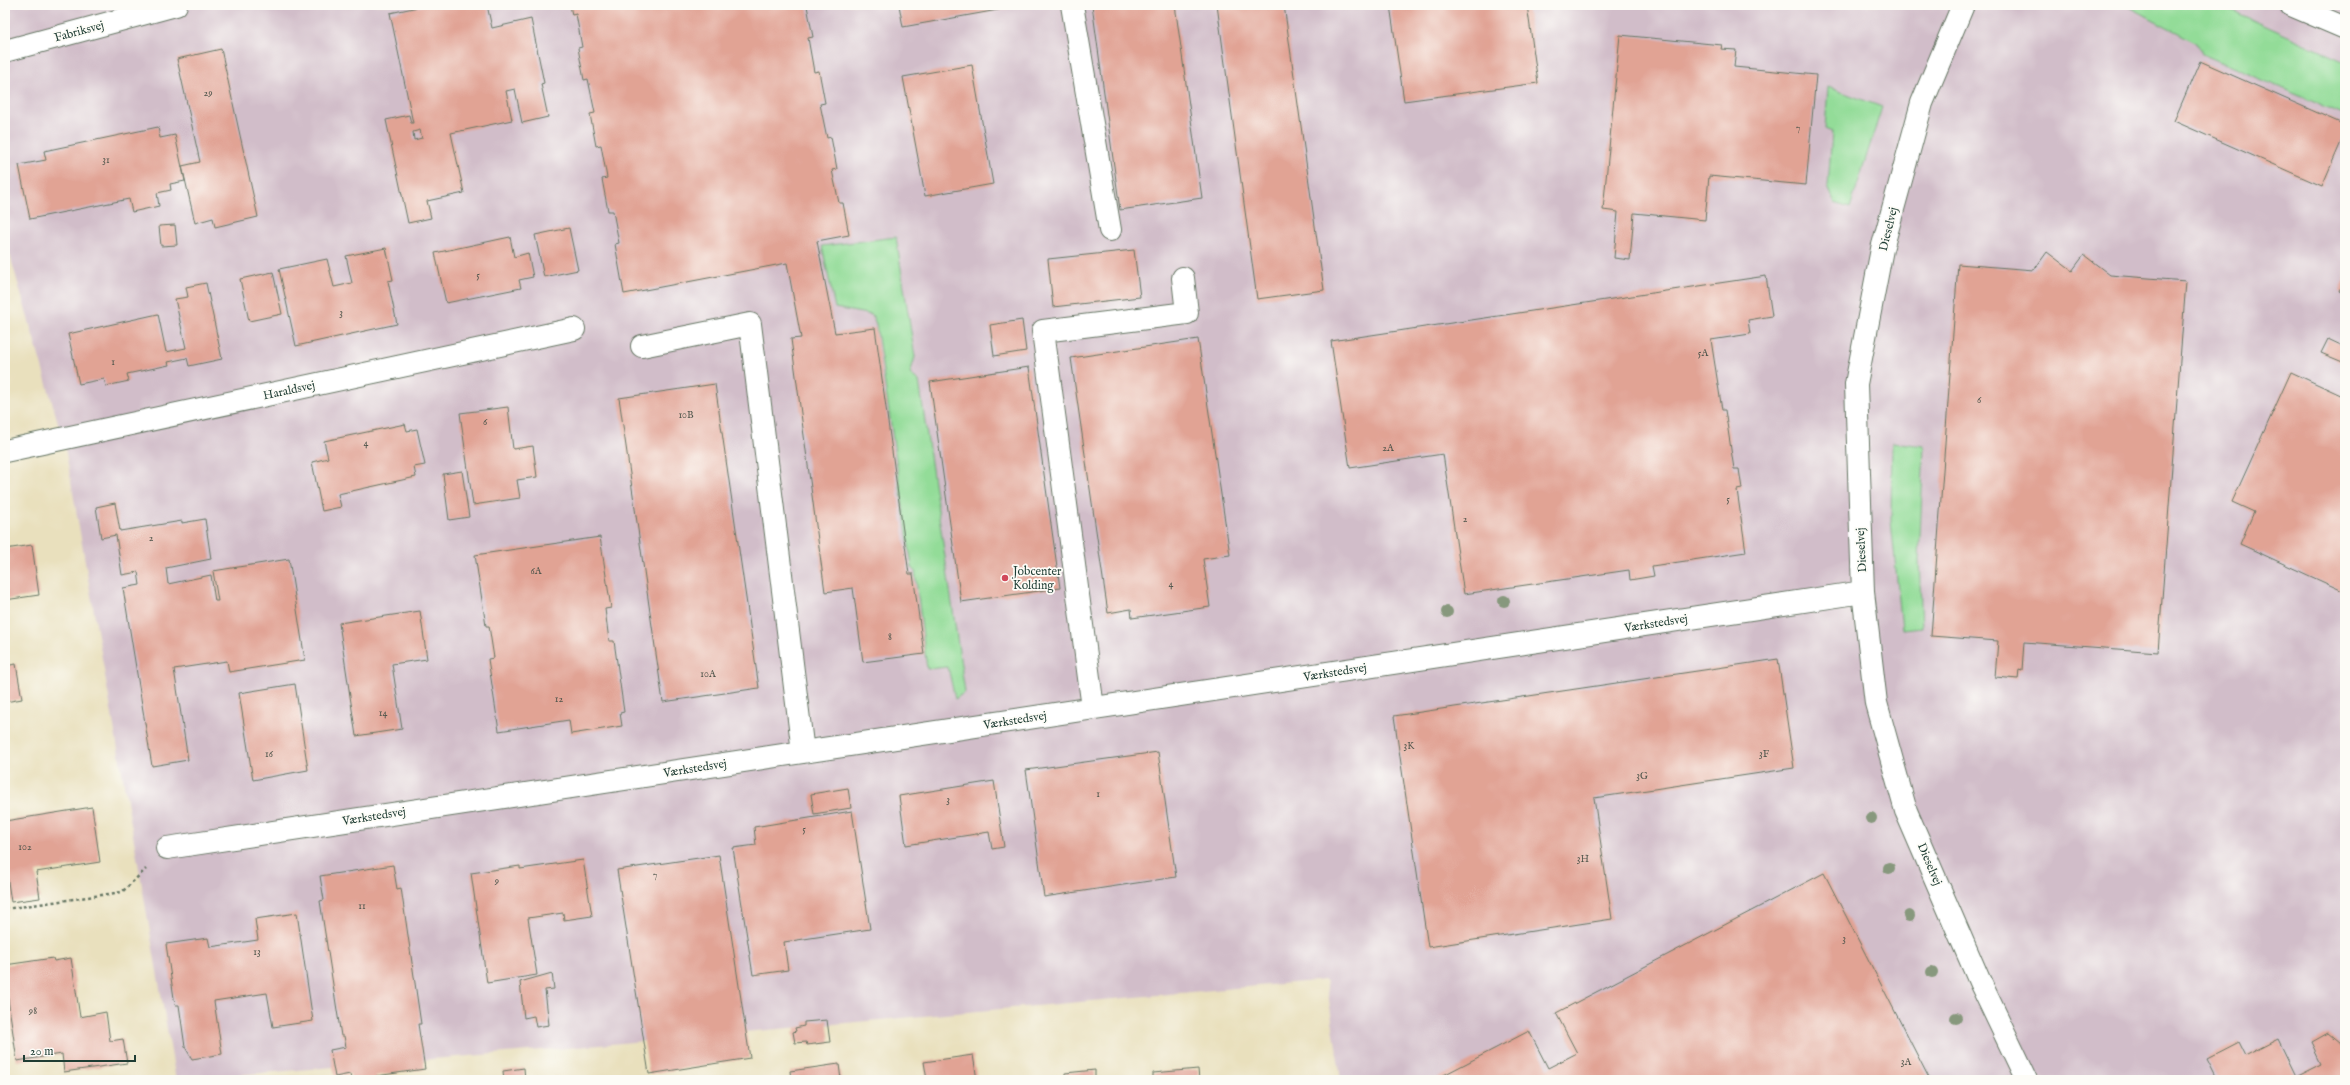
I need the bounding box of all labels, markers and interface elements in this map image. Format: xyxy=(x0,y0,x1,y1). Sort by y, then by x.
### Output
street label: Fabriksvej xyxy=(53,18,106,45)
house number: 29 xyxy=(203,87,213,100)
house number: 7 xyxy=(1796,122,1801,135)
house number: 31 xyxy=(102,154,110,167)
street label: Dieselvej xyxy=(1876,205,1901,253)
house number: 5 xyxy=(476,269,480,282)
house number: 3 xyxy=(339,307,343,320)
house number: 5A xyxy=(1698,347,1708,360)
house number: 1 xyxy=(111,356,115,369)
street label: Haraldsvej xyxy=(262,378,317,403)
house number: 6 xyxy=(1977,394,1982,407)
house number: 10B xyxy=(678,409,694,422)
house number: 6 xyxy=(483,416,488,429)
house number: 4 xyxy=(364,437,369,450)
house number: 2A xyxy=(1382,442,1394,455)
house number: 5 xyxy=(1726,493,1730,506)
house number: 2 xyxy=(1463,513,1468,526)
street label: Dieselvej xyxy=(1853,527,1870,573)
house number: 2 xyxy=(149,532,154,545)
place label: Jobcenter Kolding xyxy=(1011,564,1062,593)
house number: 6A xyxy=(531,565,542,578)
marker: Jobcenter Kolding xyxy=(1000,573,1010,583)
house number: 4 xyxy=(1169,578,1174,591)
street label: Værkstedsvej xyxy=(1622,611,1689,636)
house number: 8 xyxy=(888,631,892,644)
street label: Værkstedsvej xyxy=(1301,660,1368,685)
house number: 10A xyxy=(700,668,716,681)
house number: 12 xyxy=(555,693,564,706)
house number: 14 xyxy=(379,707,387,720)
street label: Værkstedsvej xyxy=(981,708,1048,733)
house number: 3K xyxy=(1404,740,1415,753)
house number: 16 xyxy=(265,748,274,761)
house number: 3F xyxy=(1759,748,1770,761)
street label: Værkstedsvej xyxy=(661,756,728,781)
house number: 3G xyxy=(1636,770,1648,783)
house number: 1 xyxy=(1096,788,1100,801)
house number: 3 xyxy=(946,794,950,807)
street label: Værkstedsvej xyxy=(340,804,407,829)
house number: 5 xyxy=(802,823,806,836)
house number: 102 xyxy=(18,841,32,854)
street label: Dieselvej xyxy=(1914,841,1945,888)
house number: 3H xyxy=(1577,853,1590,866)
house number: 7 xyxy=(653,869,658,882)
house number: 9 xyxy=(494,875,499,888)
house number: 11 xyxy=(358,900,366,913)
house number: 3 xyxy=(1842,933,1846,946)
house number: 13 xyxy=(253,946,261,959)
house number: 98 xyxy=(28,1005,37,1018)
scale bar xyxy=(24,1037,135,1063)
text: 20 m xyxy=(30,1044,53,1059)
house number: 3A xyxy=(1901,1056,1911,1069)

